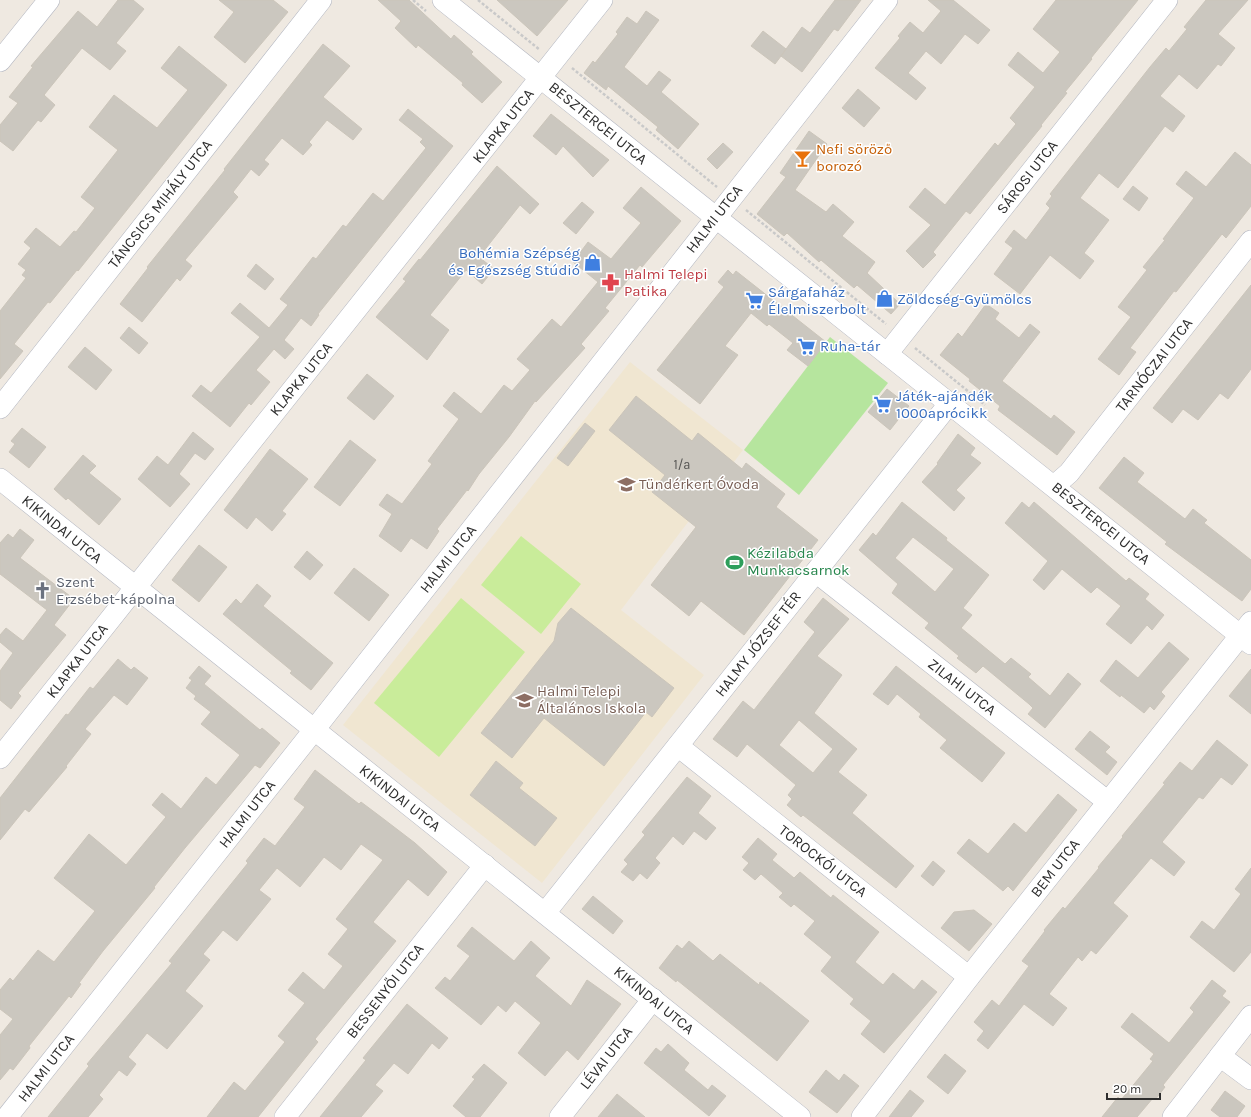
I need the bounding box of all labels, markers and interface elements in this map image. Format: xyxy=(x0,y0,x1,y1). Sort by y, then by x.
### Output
street label: BESZTERCEI UTCA xyxy=(545,78,651,168)
street label: KLAPKA UTCA xyxy=(468,85,538,167)
street label: TÁNCSICS MIHÁLY UTCA xyxy=(104,136,216,272)
street label: SÁROSI UTCA xyxy=(993,136,1062,217)
place label: Nefi söröző borozó xyxy=(816,140,892,175)
bar icon: Nefi söröző borozó xyxy=(793,148,813,168)
street label: HALMI UTCA xyxy=(682,181,746,257)
place label: Bohémia Szépség és Egészség Stúdió xyxy=(448,244,581,279)
shop icon: Bohémia Szépség és Egészség Stúdió xyxy=(583,252,603,272)
place label: Halmi Telepi Patika xyxy=(624,265,708,300)
pharmacy icon: Halmi Telepi Patika xyxy=(601,273,621,293)
place label: Sárgafaház Élelmiszerbolt xyxy=(768,283,866,318)
shop icon: Zöldcség-Gyümölcs xyxy=(874,289,894,309)
place label: Zöldcség-Gyümölcs xyxy=(897,290,1032,308)
supermarket icon: Sárgafaház Élelmiszerbolt xyxy=(745,291,765,311)
street label: TARNÓCZAI UTCA xyxy=(1112,314,1196,416)
supermarket icon: Ruha-tár xyxy=(797,336,817,356)
place label: Ruha-tár xyxy=(820,337,881,355)
street label: KLAPKA UTCA xyxy=(266,338,336,419)
place label: Játék-ajándék 1000aprócikk xyxy=(896,387,993,422)
supermarket icon: Játék-ajándék 1000aprócikk xyxy=(873,395,893,415)
house number: 1/a xyxy=(673,457,691,472)
school or university icon: Tündérkert Óvoda xyxy=(616,474,636,494)
place label: Tündérkert Óvoda xyxy=(639,475,759,493)
street label: BESZTERCEI UTCA xyxy=(1048,478,1154,568)
street label: KIKINDAI UTCA xyxy=(18,491,106,567)
street label: HALMI UTCA xyxy=(416,521,480,597)
place label: Kézilabda Munkacsarnok xyxy=(747,544,850,579)
sports icon: Kézilabda Munkacsarnok xyxy=(724,552,744,572)
place label: Szent Erzsébet-kápolna xyxy=(56,573,175,608)
church icon: Szent Erzsébet-kápolna xyxy=(33,581,53,601)
street label: HALMY JÓZSEF TÉR xyxy=(711,588,805,700)
street label: KLAPKA UTCA xyxy=(42,620,112,702)
street label: ZILAHI UTCA xyxy=(924,655,1000,719)
place label: Halmi Telepi Általános Iskola xyxy=(537,682,646,717)
school or university icon: Halmi Telepi Általános Iskola xyxy=(514,690,534,710)
street label: KIKINDAI UTCA xyxy=(356,761,445,836)
street label: HALMI UTCA xyxy=(215,776,279,852)
street label: TOROCKÓI UTCA xyxy=(775,821,871,901)
street label: BEM UTCA xyxy=(1027,835,1084,901)
street label: BESSENYŐI UTCA xyxy=(342,940,428,1042)
street label: KIKINDAI UTCA xyxy=(610,962,698,1038)
street label: LÉVAI UTCA xyxy=(576,1023,636,1093)
street label: HALMI UTCA xyxy=(14,1030,78,1106)
scale bar xyxy=(1107,1075,1160,1101)
text: 20 m xyxy=(1113,1082,1141,1096)

